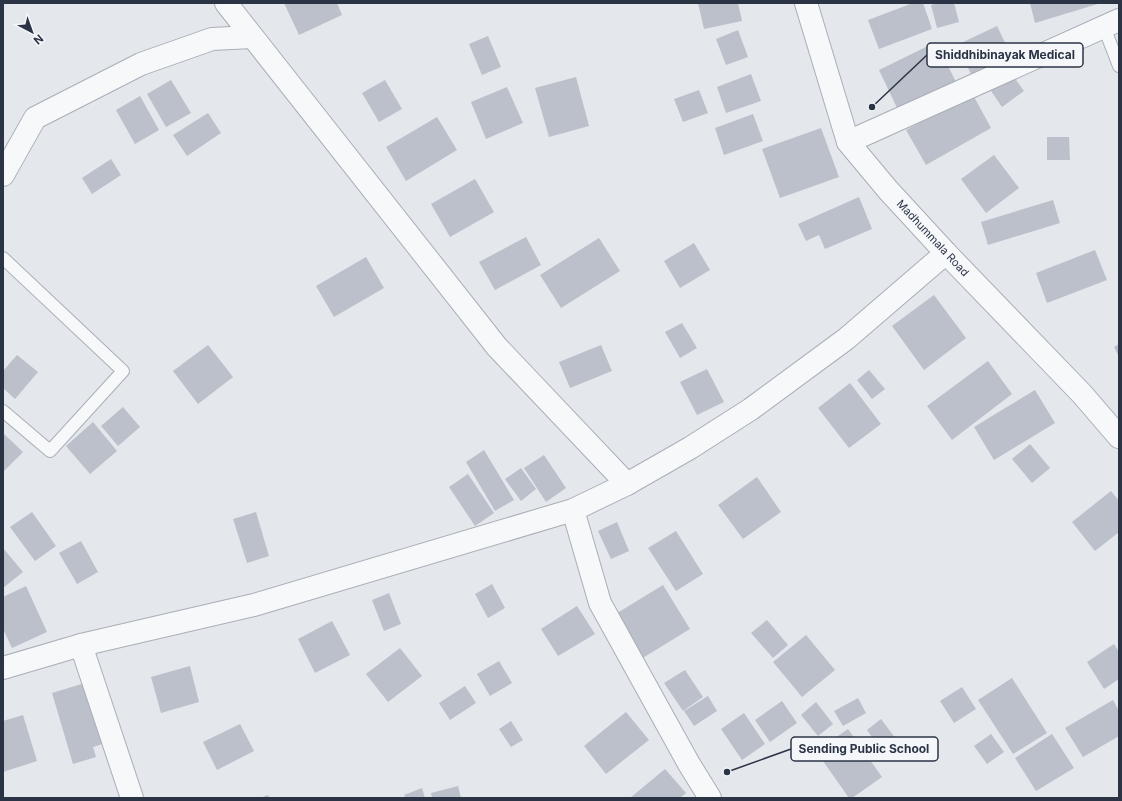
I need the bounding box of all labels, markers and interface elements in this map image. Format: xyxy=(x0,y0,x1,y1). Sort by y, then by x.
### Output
north arrow xyxy=(12,12,52,52)
text: N xyxy=(31,32,46,48)
callout: Shiddhibinayak Medical xyxy=(927,43,1083,67)
text: Shiddhibinayak Medical xyxy=(935,47,1075,62)
street label: Madhummala Road xyxy=(894,197,972,279)
callout: Sending Public School xyxy=(791,737,938,761)
text: Sending Public School xyxy=(799,741,929,756)

